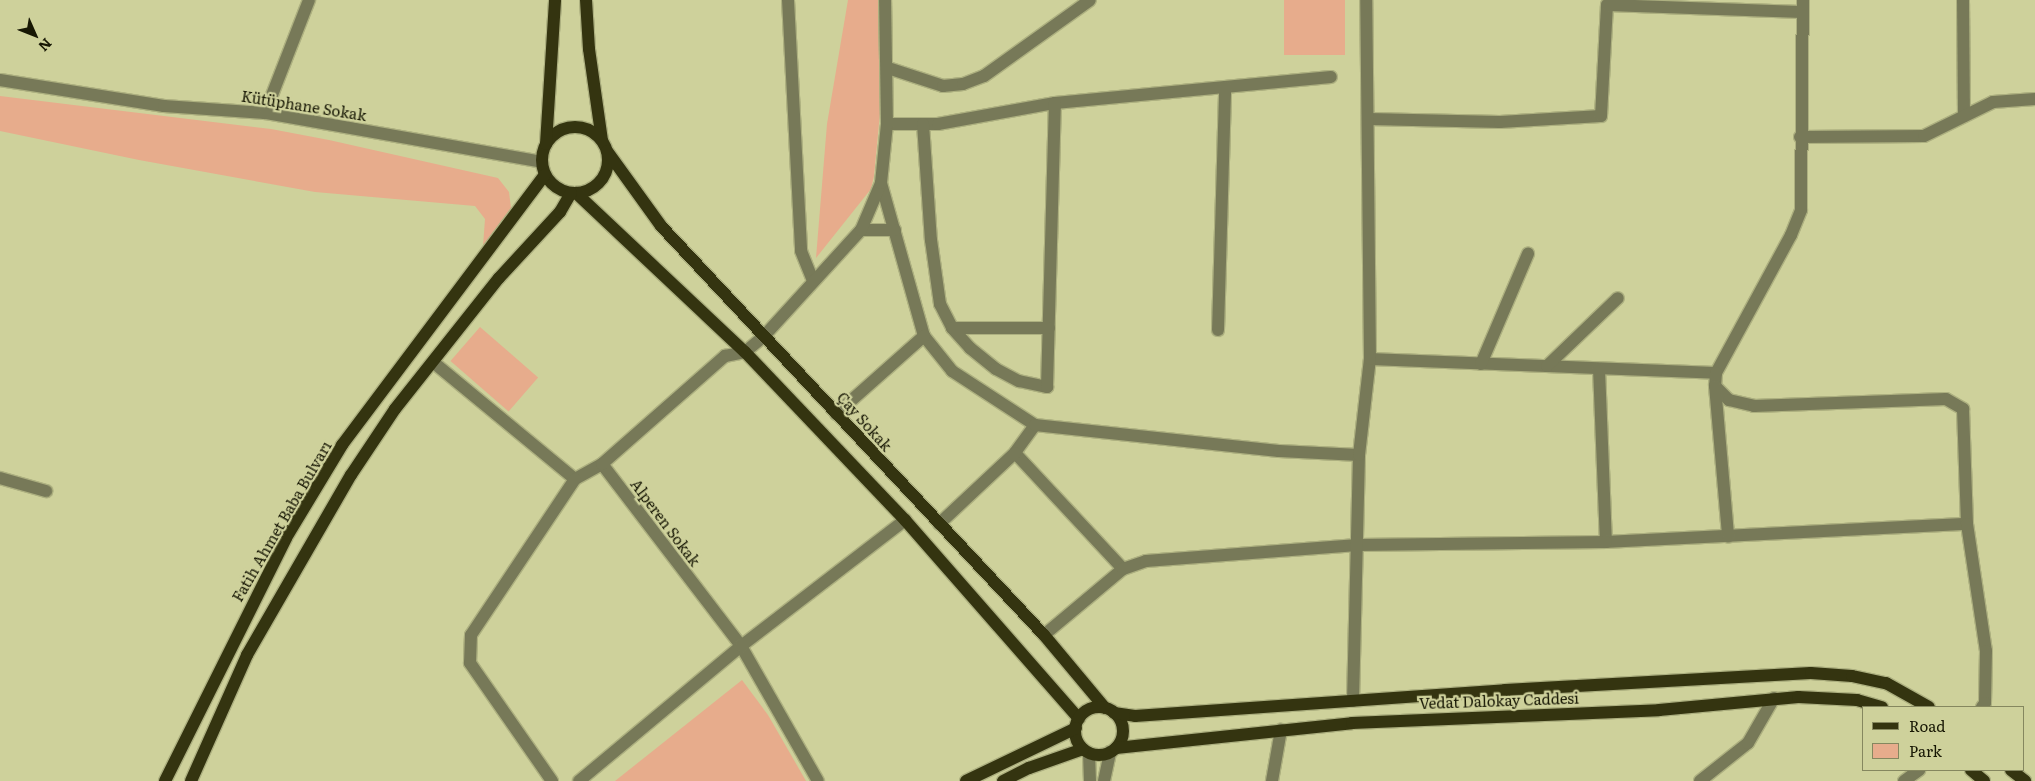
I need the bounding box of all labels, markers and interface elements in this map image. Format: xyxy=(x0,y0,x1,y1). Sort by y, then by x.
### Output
north arrow xyxy=(10,10,60,60)
text: N xyxy=(35,34,57,57)
street label: Kütüphane Sokak xyxy=(240,86,368,124)
street label: Çay Sokak xyxy=(834,388,896,454)
street label: Fatih Ahmet Baba Bulvarı xyxy=(228,437,334,605)
street label: Alperen Sokak xyxy=(627,475,705,569)
street label: Vedat Dalokay Caddesi xyxy=(1419,688,1579,712)
legend xyxy=(1862,706,2025,771)
text: Road xyxy=(1909,714,1945,737)
text: Park xyxy=(1909,739,1942,762)

